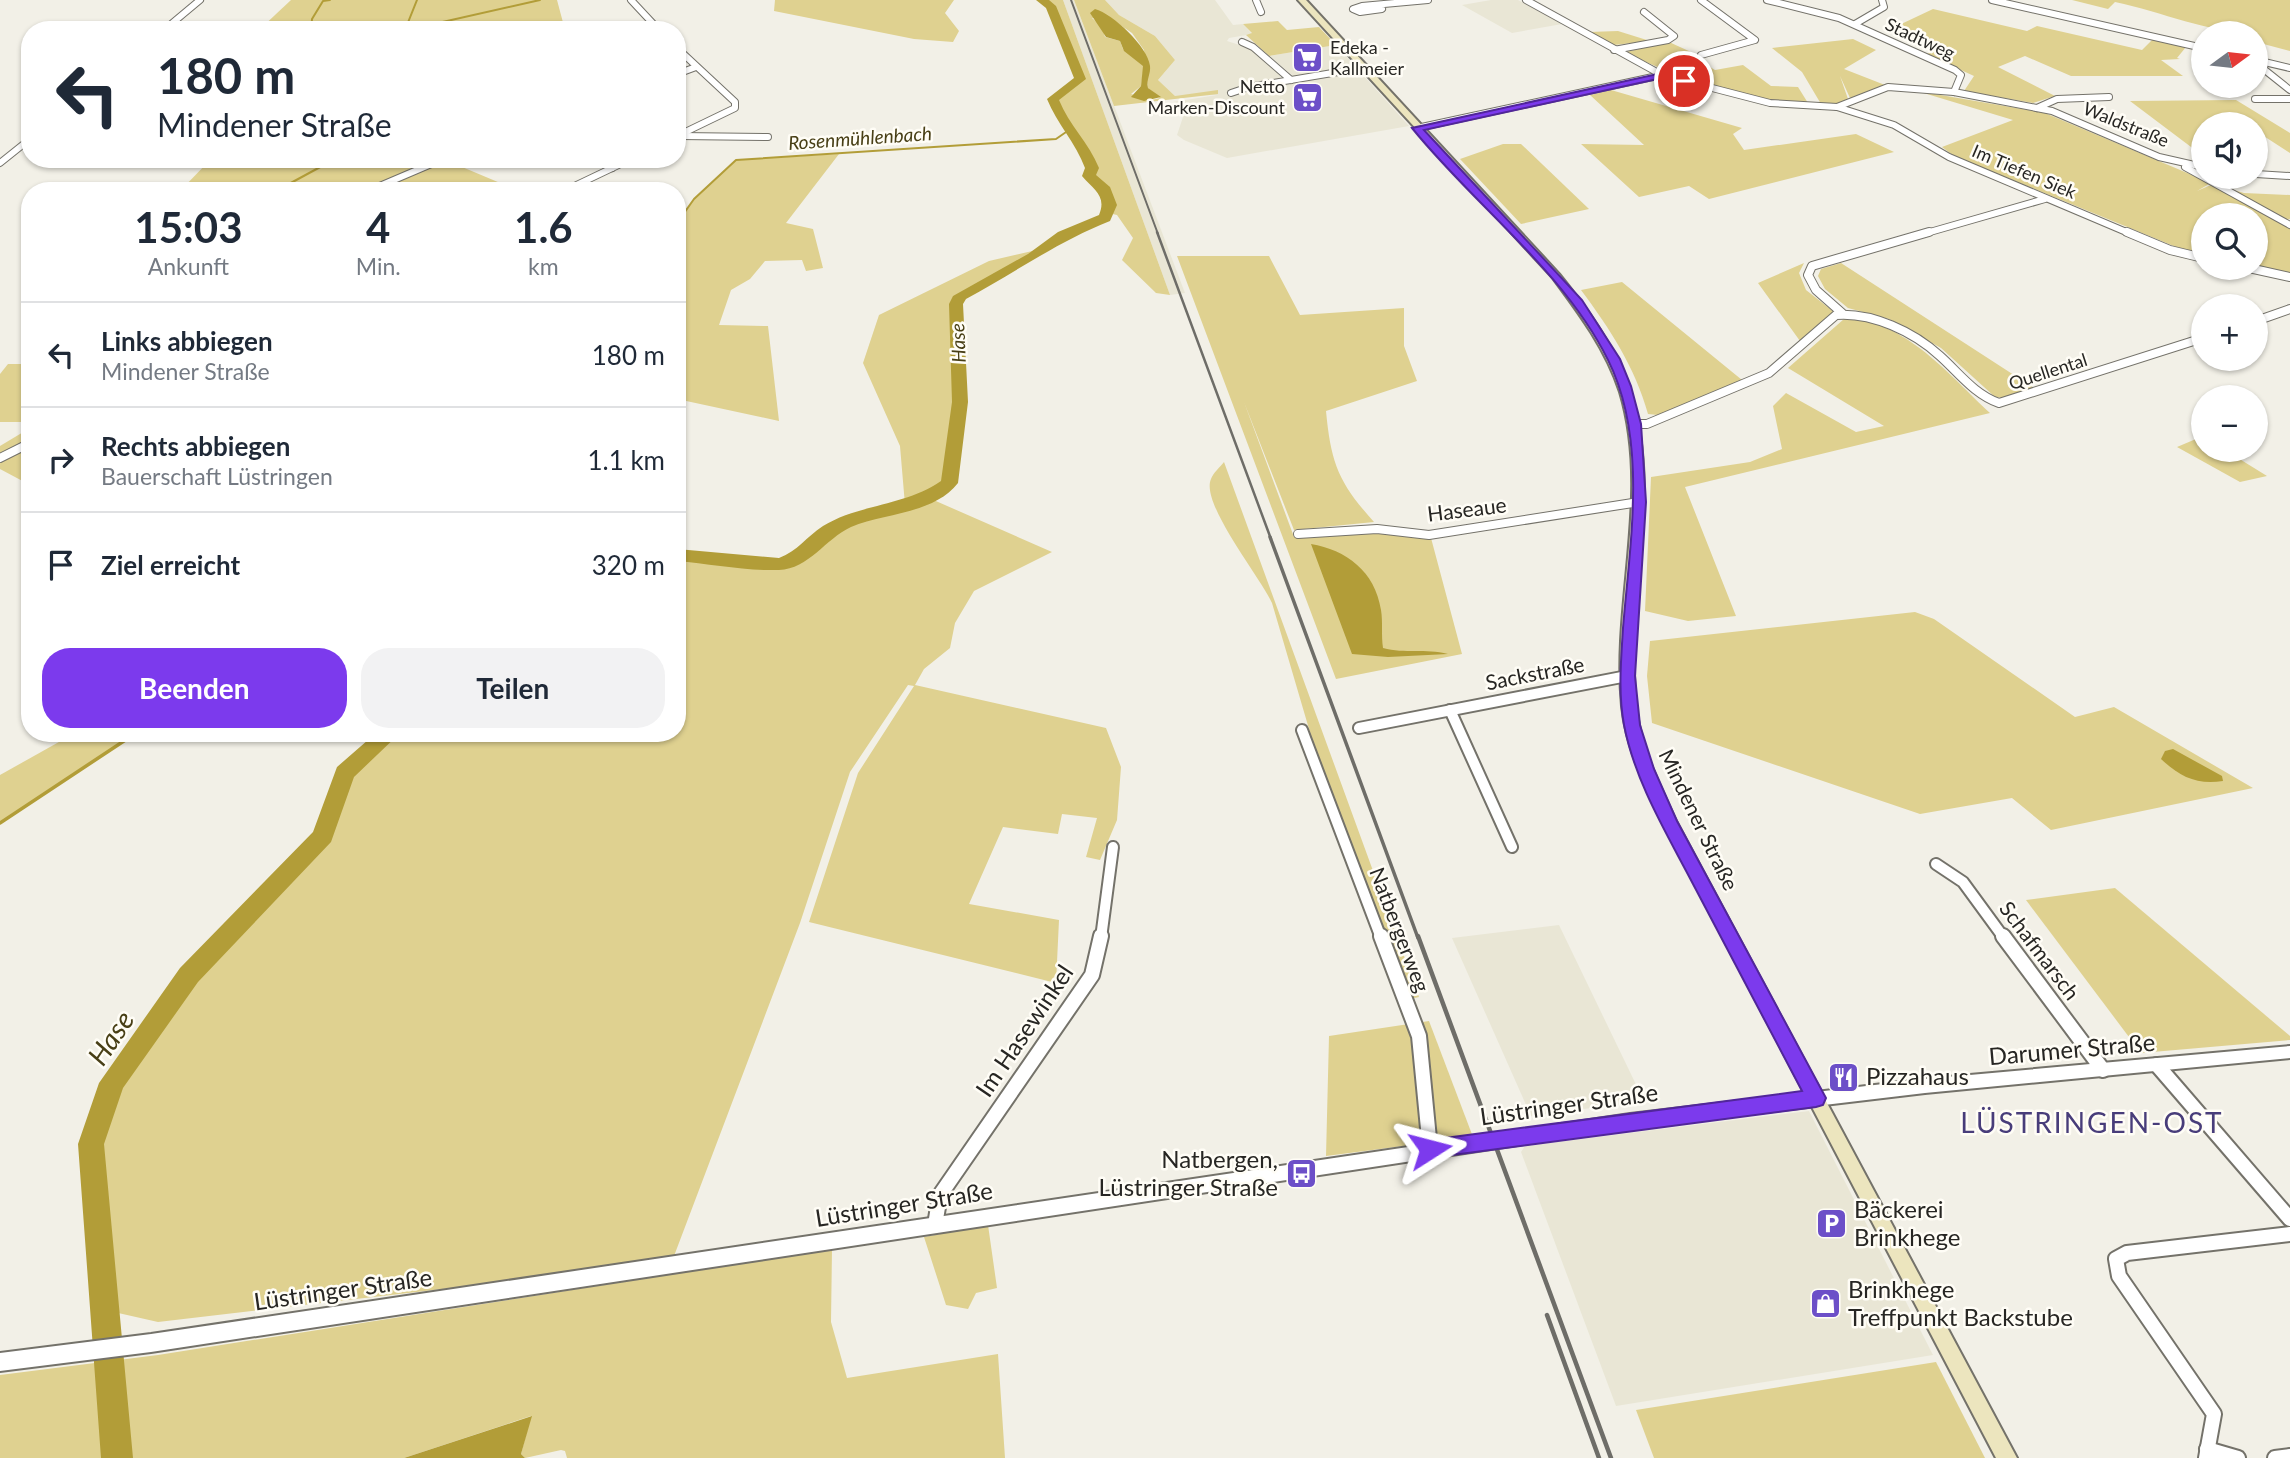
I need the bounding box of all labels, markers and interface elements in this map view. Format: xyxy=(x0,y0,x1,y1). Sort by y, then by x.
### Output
street label: Stadtweg xyxy=(1882,12,1959,64)
north arrow xyxy=(2191,21,2268,98)
map controls xyxy=(2191,21,2268,462)
place label: Edeka - Kallmeier xyxy=(1330,36,1404,79)
supermarket icon: Edeka - Kallmeier xyxy=(1290,41,1324,75)
text: 180 m xyxy=(157,46,295,104)
icon: left xyxy=(42,49,133,140)
pin xyxy=(1654,51,1714,111)
icon: arrive xyxy=(1665,62,1703,100)
place label: Netto Marken-Discount xyxy=(1148,75,1286,118)
supermarket icon: Netto Marken-Discount xyxy=(1291,80,1325,114)
street label: Waldstraße xyxy=(2080,97,2172,151)
text: Mindener Straße xyxy=(157,105,392,144)
button: sound xyxy=(2191,112,2268,189)
water label: Rosenmühlenbach xyxy=(787,121,933,154)
street label: Im Tiefen Siek xyxy=(1969,139,2081,203)
text: 15:03 xyxy=(134,202,243,252)
text: 4 xyxy=(366,202,390,252)
text: 1.6 xyxy=(514,202,573,252)
button: search xyxy=(2191,203,2268,280)
text: Ankunft xyxy=(148,252,229,280)
text: Min. xyxy=(356,252,401,280)
text: km xyxy=(528,252,559,280)
button: + xyxy=(2191,294,2268,371)
water label: Hase xyxy=(945,323,970,363)
text: Links abbiegen xyxy=(101,325,273,357)
icon: left xyxy=(42,336,80,374)
text: 180 m xyxy=(592,339,665,371)
street label: Quellental xyxy=(2006,348,2090,394)
text: Mindener Straße xyxy=(101,357,270,385)
button: − xyxy=(2191,385,2268,462)
text: Rechts abbiegen xyxy=(101,430,290,462)
icon: right xyxy=(42,441,80,479)
text: 1.1 km xyxy=(587,444,665,476)
text: Bauerschaft Lüstringen xyxy=(101,462,333,490)
street label: Haseaue xyxy=(1426,491,1508,526)
icon: arrive xyxy=(42,546,80,584)
text: Ziel erreicht xyxy=(101,549,240,581)
text: 320 m xyxy=(592,549,665,581)
button: Beenden xyxy=(42,648,347,728)
button: Teilen xyxy=(361,648,665,728)
street label: Sackstraße xyxy=(1483,651,1586,694)
street label: Mindener Straße xyxy=(1654,745,1744,894)
street label: Natbergerweg xyxy=(1365,864,1436,995)
street label: Schafmarsch xyxy=(1995,896,2085,1004)
street label: Im Hasewinkel xyxy=(969,959,1079,1102)
water label: Hase xyxy=(80,1004,141,1071)
street label: Darumer Straße xyxy=(1987,1027,2156,1070)
restaurant icon: Pizzahaus xyxy=(1826,1060,1860,1094)
place label: Pizzahaus xyxy=(1866,1061,1969,1090)
street label: Lüstringer Straße xyxy=(1478,1077,1660,1130)
district label: LÜSTRINGEN-OST xyxy=(1960,1105,2224,1139)
position arrow xyxy=(1393,1112,1467,1186)
place label: Natbergen, Lüstringer Straße xyxy=(1099,1144,1278,1201)
bus stop icon: Natbergen, Lüstringer Straße xyxy=(1284,1157,1318,1191)
street label: Lüstringer Straße xyxy=(813,1175,995,1232)
place label: Bäckerei Brinkhege xyxy=(1854,1194,1960,1251)
parking icon: Bäckerei Brinkhege xyxy=(1814,1207,1848,1241)
street label: Lüstringer Straße xyxy=(252,1262,434,1315)
place label: Brinkhege Treffpunkt Backstube xyxy=(1848,1274,2073,1331)
shop icon: Brinkhege Treffpunkt Backstube xyxy=(1808,1287,1842,1321)

